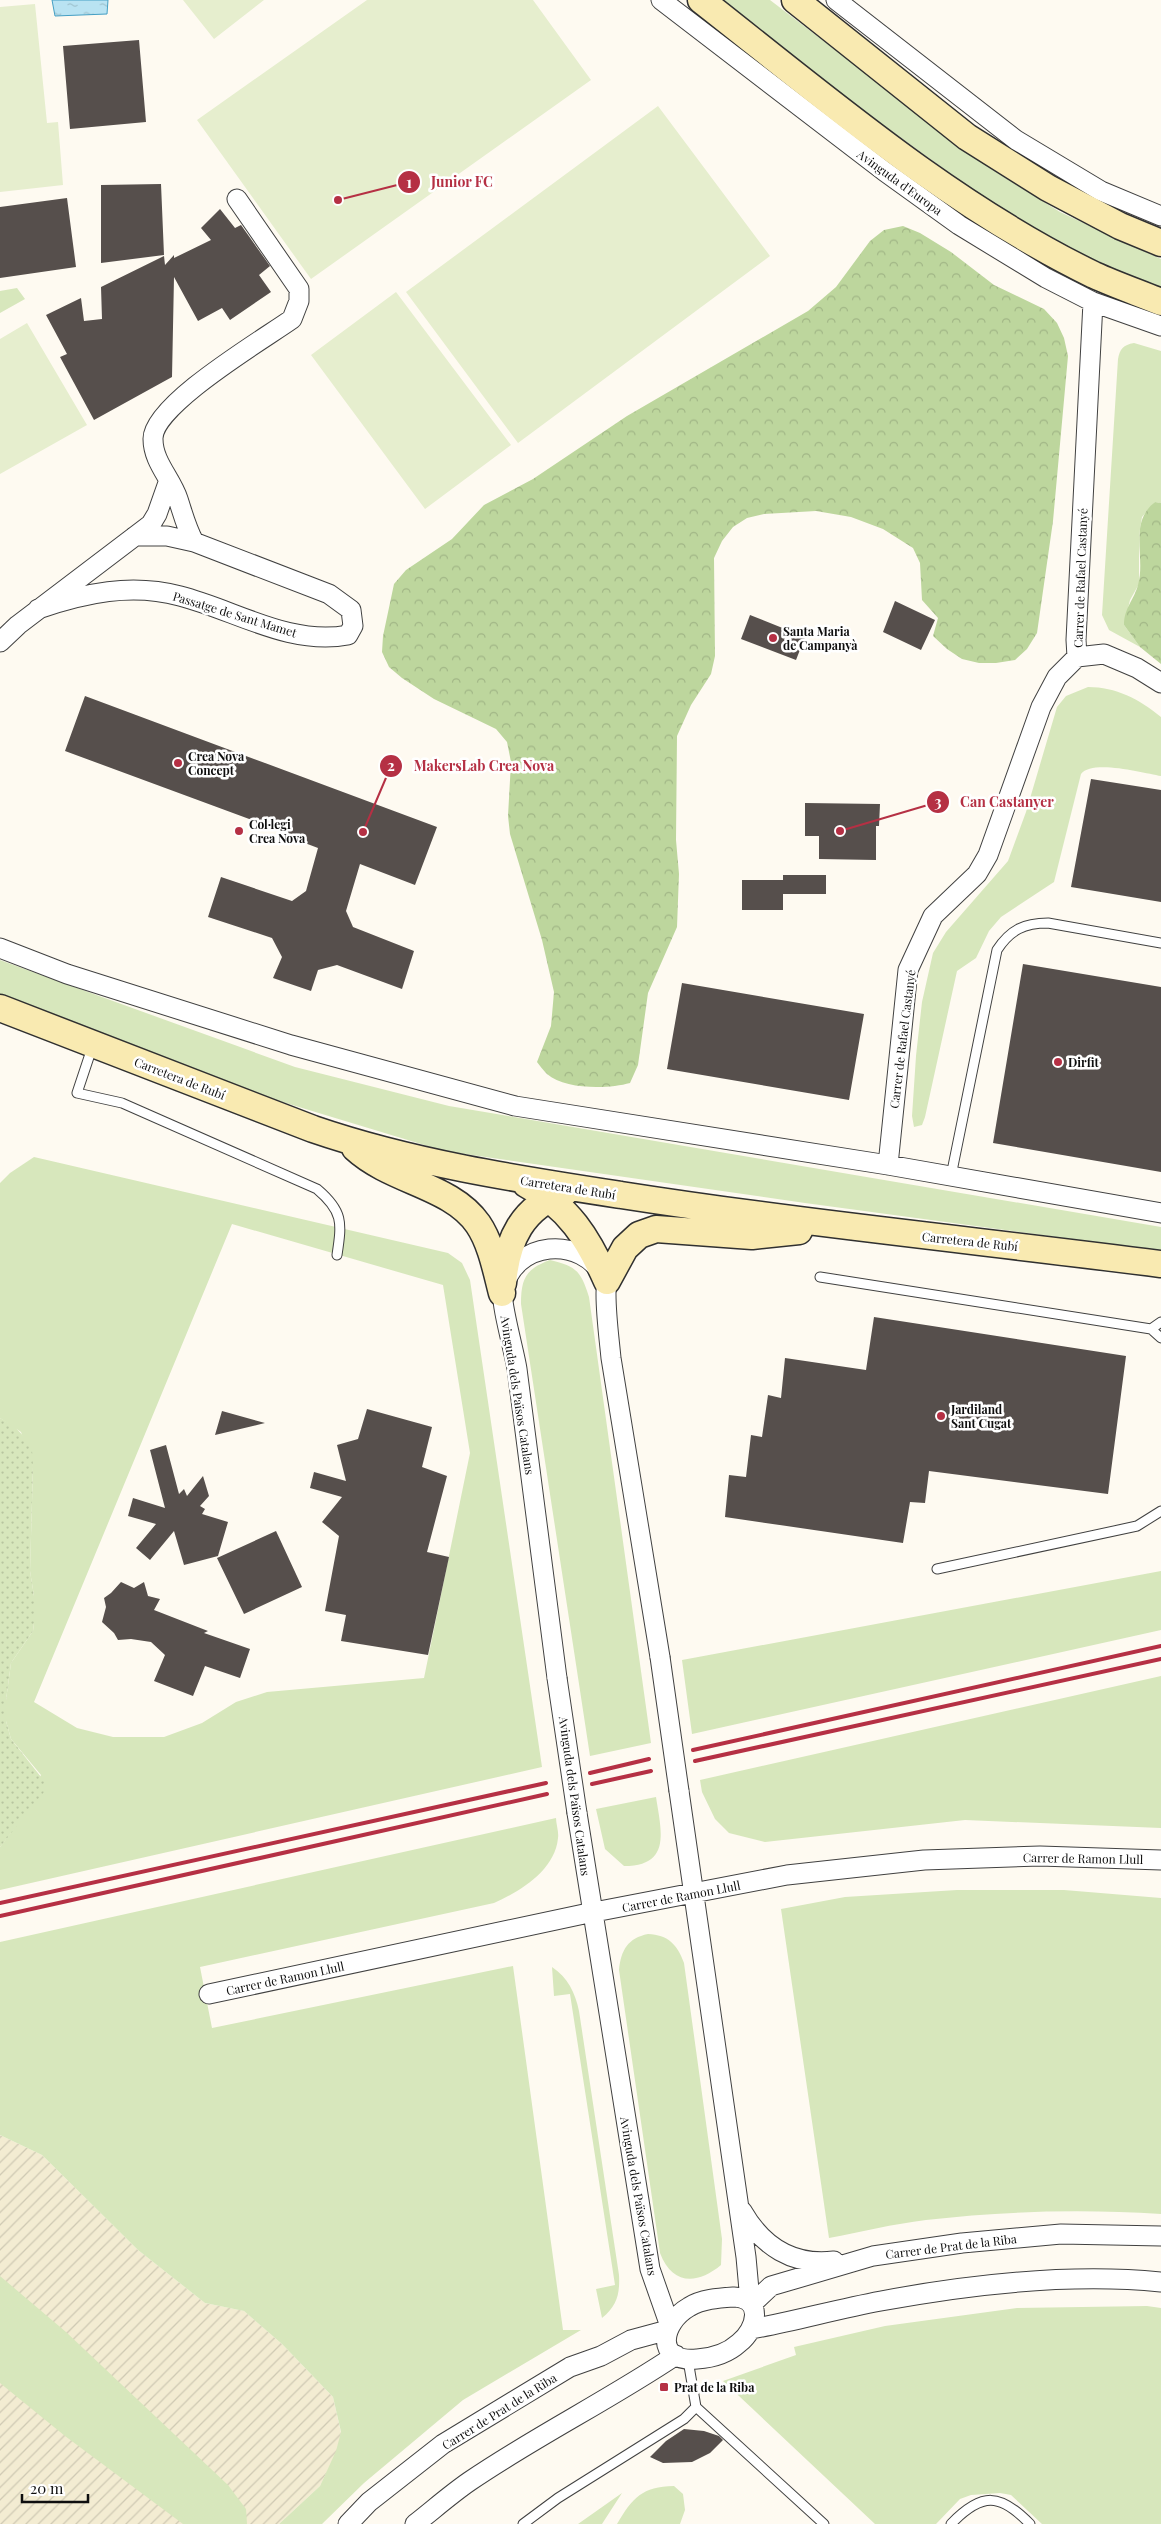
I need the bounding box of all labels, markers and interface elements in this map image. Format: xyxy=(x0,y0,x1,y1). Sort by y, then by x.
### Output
street label: Avinguda d'Europa xyxy=(854,145,946,218)
callout: Junior FC xyxy=(396,168,503,197)
text: 1 xyxy=(406,172,412,192)
text: Junior FC xyxy=(430,172,493,191)
street label: Carrer de Rafael Castanyé xyxy=(1070,508,1090,648)
street label: Passatge de Sant Mamet xyxy=(171,588,300,641)
place label: Santa Maria de Campanyà xyxy=(783,623,858,653)
marker: Santa Maria de Campanyà xyxy=(767,632,779,644)
place label: Crea Nova Concept xyxy=(188,748,245,778)
callout: MakersLab Crea Nova xyxy=(379,751,564,780)
text: 2 xyxy=(387,755,395,775)
text: MakersLab Crea Nova xyxy=(414,756,555,775)
marker: Crea Nova Concept xyxy=(172,757,184,769)
callout: Can Castanyer xyxy=(925,787,1064,816)
text: 3 xyxy=(934,791,942,811)
text: Can Castanyer xyxy=(960,792,1054,811)
place label: Col·legi Crea Nova xyxy=(249,816,306,846)
marker: Col·legi Crea Nova xyxy=(233,825,245,837)
street label: Carrer de Rafael Castanyé xyxy=(886,969,918,1109)
street label: Carretera de Rubí xyxy=(132,1053,228,1103)
place label: Dirfit xyxy=(1068,1054,1100,1070)
marker: Dirfit xyxy=(1052,1056,1064,1068)
street label: Carretera de Rubí xyxy=(519,1172,617,1203)
street label: Carretera de Rubí xyxy=(921,1228,1019,1254)
street label: Avinguda dels Països Catalans xyxy=(497,1313,538,1476)
place label: Jardiland Sant Cugat xyxy=(950,1401,1012,1431)
marker: Jardiland Sant Cugat xyxy=(935,1410,947,1422)
street label: Avinguda dels Països Catalans xyxy=(556,1714,594,1877)
street label: Carrer de Ramon Llull xyxy=(1023,1849,1144,1867)
street label: Carrer de Ramon Llull xyxy=(620,1877,742,1915)
street label: Carrer de Ramon Llull xyxy=(224,1958,346,1998)
street label: Avinguda dels Països Catalans xyxy=(617,2114,661,2277)
street label: Carrer de Prat de la Riba xyxy=(884,2230,1018,2262)
street label: Carrer de Prat de la Riba xyxy=(439,2369,559,2453)
place label: Prat de la Riba xyxy=(674,2379,755,2395)
marker: Prat de la Riba xyxy=(658,2381,670,2393)
scale bar xyxy=(22,2472,89,2504)
text: 20 m xyxy=(30,2478,64,2498)

